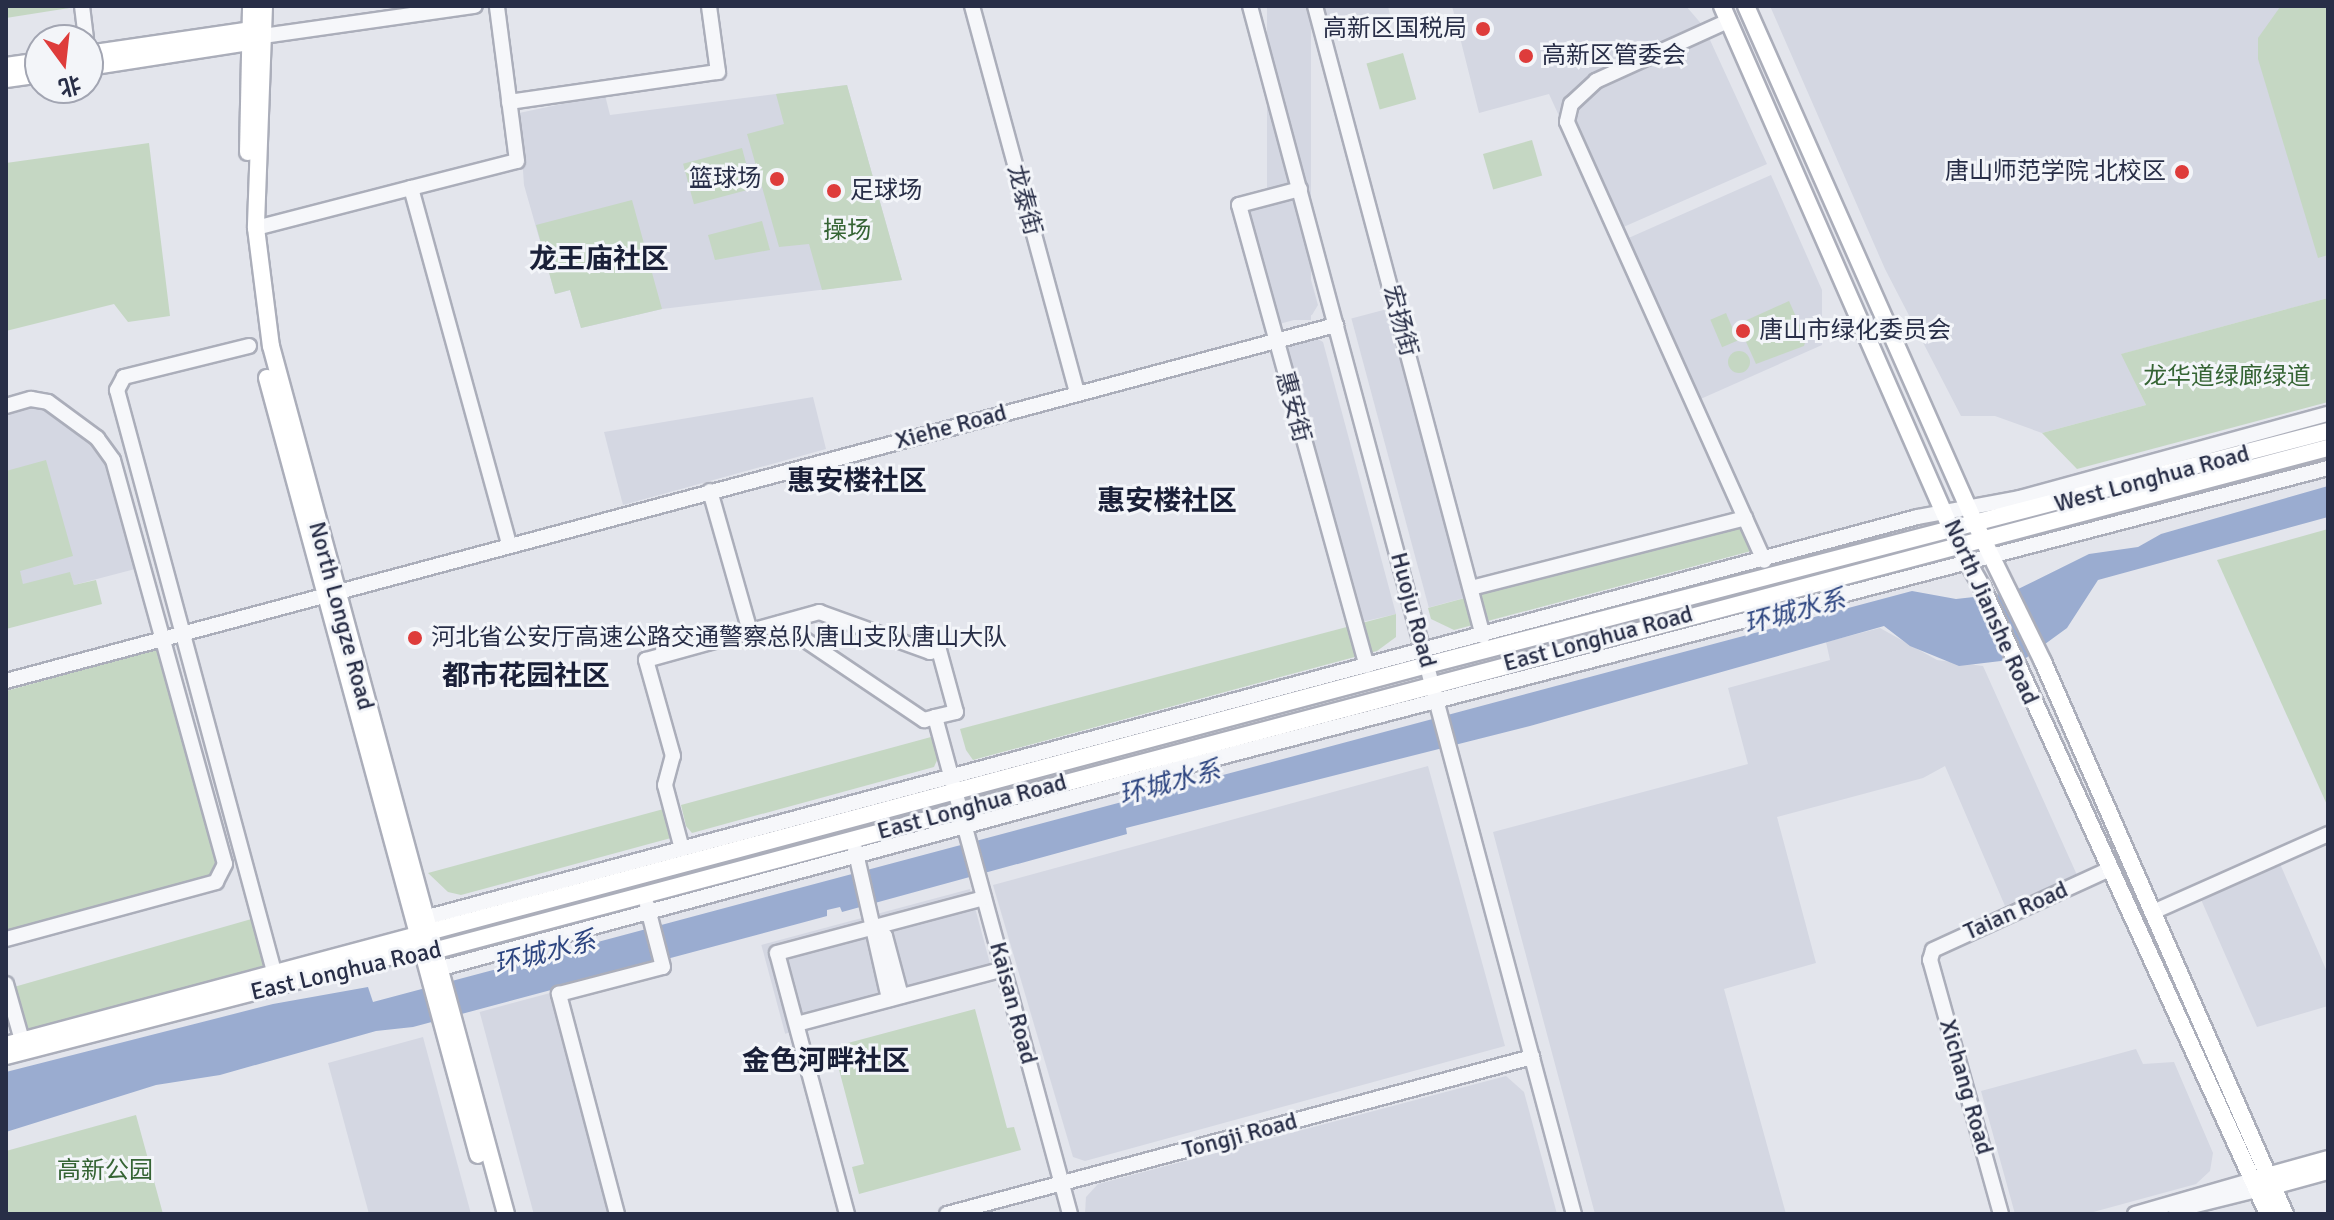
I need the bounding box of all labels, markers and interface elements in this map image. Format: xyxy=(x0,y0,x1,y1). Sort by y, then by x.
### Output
place label: 高新区国税局 xyxy=(1323,15,1467,43)
marker: 高新区国税局 xyxy=(1474,20,1492,38)
north arrow xyxy=(24,24,104,104)
place label: 高新区管委会 xyxy=(1542,42,1686,70)
marker: 高新区管委会 xyxy=(1517,47,1535,65)
text: 北 xyxy=(56,70,84,102)
place label: 唐山师范学院 北校区 xyxy=(1945,158,2166,186)
street label: 龙泰街 xyxy=(1001,161,1047,239)
marker: 唐山师范学院 北校区 xyxy=(2173,163,2191,181)
place label: 篮球场 xyxy=(689,165,761,193)
marker: 篮球场 xyxy=(768,170,786,188)
place label: 足球场 xyxy=(850,177,922,205)
marker: 足球场 xyxy=(825,182,843,200)
park label: 操场 xyxy=(823,217,871,245)
district label: 龙王庙社区 xyxy=(529,242,669,276)
street label: 宏扬街 xyxy=(1377,282,1423,360)
place label: 唐山市绿化委员会 xyxy=(1759,317,1951,345)
marker: 唐山市绿化委员会 xyxy=(1734,322,1752,340)
park label: 龙华道绿廊绿道 xyxy=(2143,363,2311,391)
street label: 惠安街 xyxy=(1270,368,1316,446)
street label: Xiehe Road xyxy=(892,398,1010,456)
street label: West Longhua Road xyxy=(2051,439,2253,519)
district label: 惠安楼社区 xyxy=(787,464,927,498)
district label: 惠安楼社区 xyxy=(1097,484,1237,518)
street label: North Jianshe Road xyxy=(1937,515,2045,709)
street label: North Longze Road xyxy=(302,519,380,713)
street label: Huoju Road xyxy=(1384,549,1442,671)
water label: 环城水系 xyxy=(1741,584,1849,642)
street label: East Longhua Road xyxy=(1500,600,1696,678)
place label: 河北省公安厅高速公路交通警察总队唐山支队唐山大队 xyxy=(431,624,1007,652)
marker: 河北省公安厅高速公路交通警察总队唐山支队唐山大队 xyxy=(406,629,424,647)
district label: 都市花园社区 xyxy=(442,659,610,693)
water label: 环城水系 xyxy=(1116,755,1224,813)
street label: East Longhua Road xyxy=(874,768,1070,846)
street label: Taian Road xyxy=(1960,875,2072,947)
water label: 环城水系 xyxy=(491,926,599,982)
street label: East Longhua Road xyxy=(248,935,444,1007)
street label: Kaisan Road xyxy=(983,939,1043,1067)
street label: Xichang Road xyxy=(1933,1016,1999,1158)
district label: 金色河畔社区 xyxy=(742,1044,910,1078)
street label: Tongji Road xyxy=(1179,1107,1301,1165)
park label: 高新公园 xyxy=(57,1157,153,1185)

